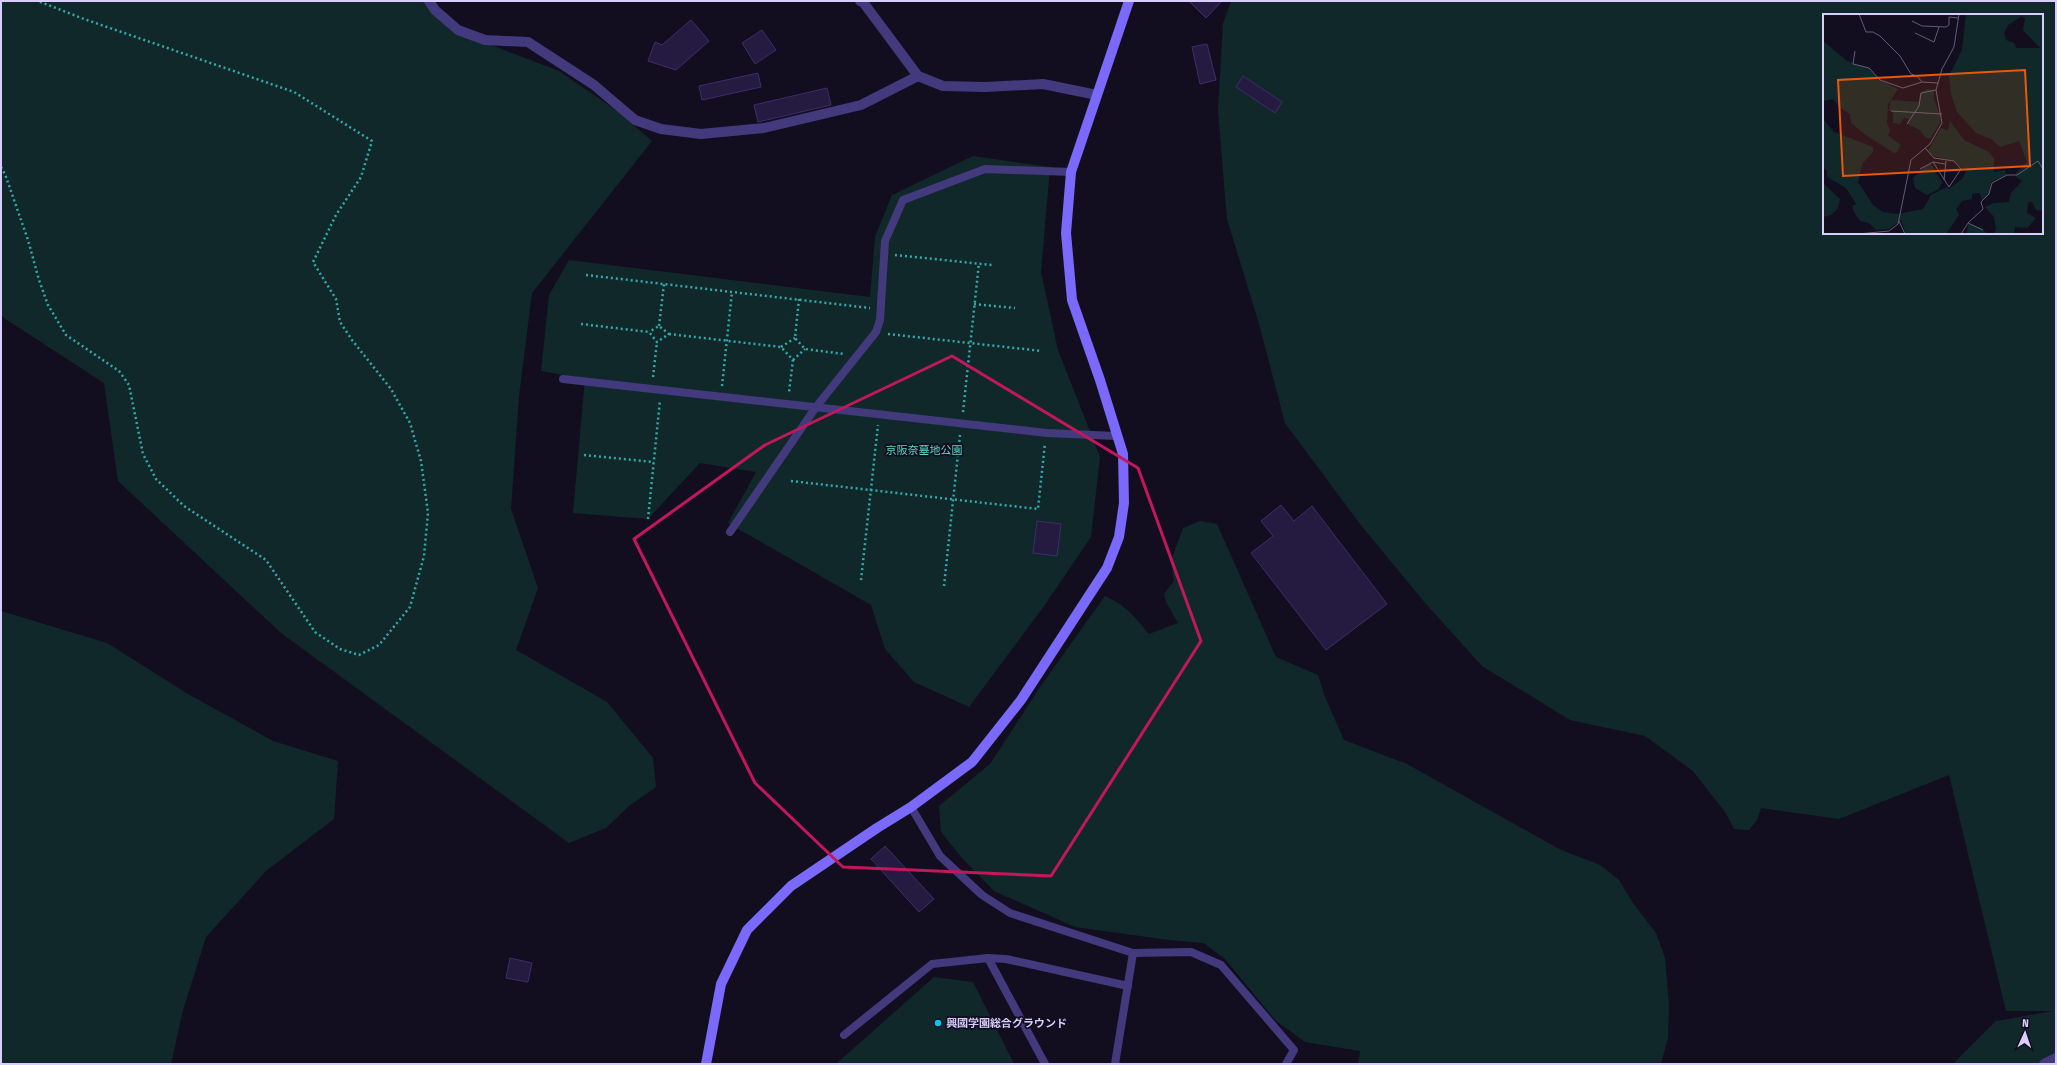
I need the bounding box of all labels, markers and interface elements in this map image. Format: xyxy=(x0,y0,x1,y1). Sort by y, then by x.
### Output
inset map xyxy=(1823,14,2043,234)
park label: 京阪奈墓地公園 xyxy=(886,444,963,457)
north arrow xyxy=(2005,1013,2045,1053)
place label: 興國学園総合グラウンド xyxy=(946,1017,1067,1030)
text: N xyxy=(2022,1017,2029,1030)
marker: 興國学園総合グラウンド xyxy=(933,1018,943,1028)

